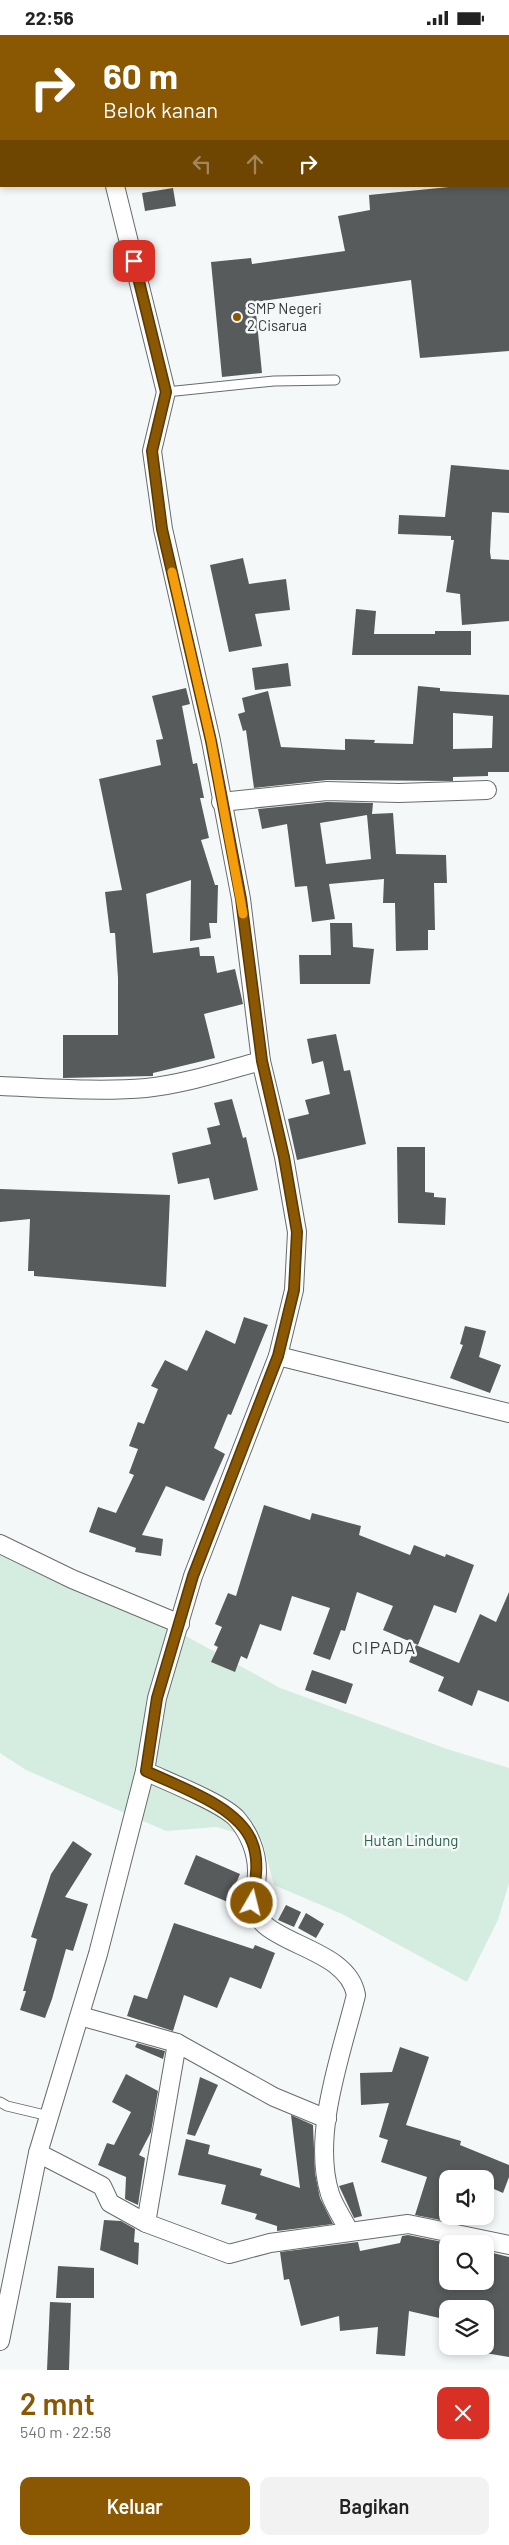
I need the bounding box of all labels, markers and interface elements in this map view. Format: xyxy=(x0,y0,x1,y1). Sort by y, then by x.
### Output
text: 22:56 xyxy=(25,6,74,29)
text: 60 m xyxy=(103,54,178,96)
icon: right xyxy=(20,55,85,120)
text: Belok kanan xyxy=(103,96,218,122)
icon: left xyxy=(188,150,216,178)
icon: ahead xyxy=(241,150,269,178)
icon: right xyxy=(294,150,322,178)
pin xyxy=(113,240,155,282)
icon: arrive xyxy=(120,247,148,275)
place label: SMP Negeri 2 Cisarua xyxy=(247,299,322,334)
marker: SMP Negeri 2 Cisarua xyxy=(231,311,243,323)
district label: CIPADA xyxy=(352,1636,416,1658)
park label: Hutan Lindung xyxy=(364,1831,458,1849)
position arrow xyxy=(225,1876,277,1928)
map controls xyxy=(439,2170,494,2355)
button: sound xyxy=(439,2170,494,2225)
button: search xyxy=(439,2235,494,2290)
button: layers xyxy=(439,2300,494,2355)
text: 2 mnt xyxy=(20,2385,95,2421)
button: close xyxy=(437,2387,489,2439)
text: 540 m · 22:58 xyxy=(20,2422,111,2441)
button: Keluar xyxy=(20,2477,250,2535)
button: Bagikan xyxy=(260,2477,489,2535)

